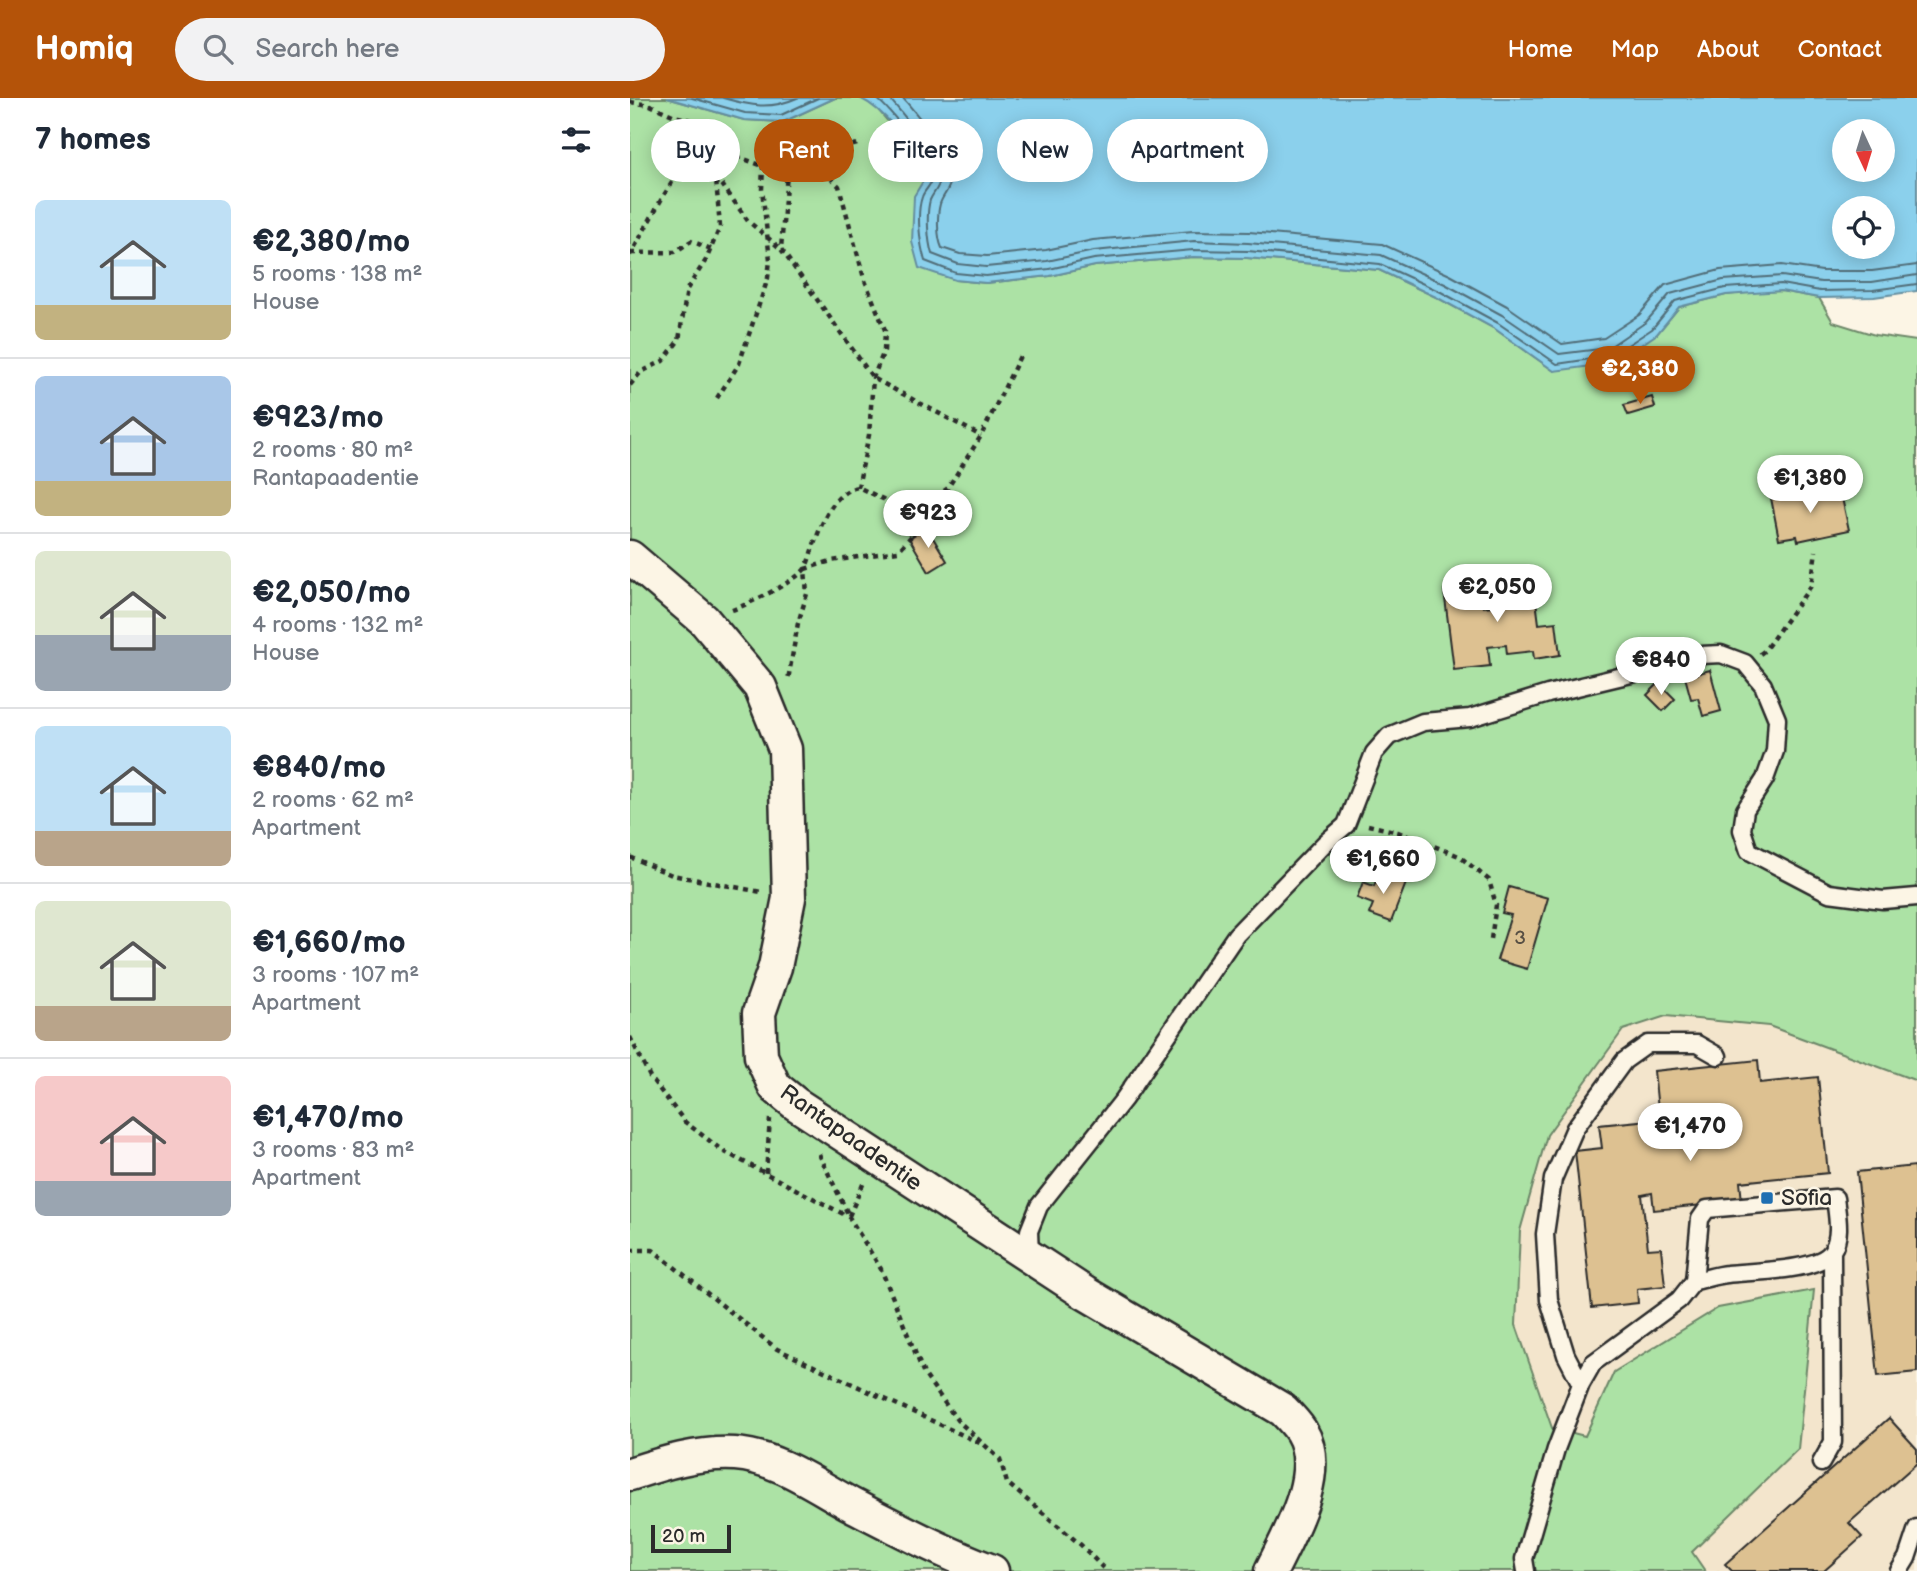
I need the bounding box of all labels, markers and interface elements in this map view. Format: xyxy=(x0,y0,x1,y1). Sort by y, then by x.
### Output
search box xyxy=(175,18,665,81)
text: Homiq xyxy=(35,29,133,69)
icon: search xyxy=(199,30,237,68)
text: Search here xyxy=(255,34,400,65)
text: Home xyxy=(1508,35,1573,64)
text: Map xyxy=(1611,35,1659,64)
text: About xyxy=(1697,35,1759,64)
text: Contact xyxy=(1797,35,1882,64)
chip: Buy xyxy=(651,119,740,182)
chip: Rent xyxy=(754,119,854,182)
chip: Filters xyxy=(868,119,983,182)
chip: New xyxy=(997,119,1093,182)
chip: Apartment xyxy=(1107,119,1268,182)
north arrow xyxy=(1832,119,1895,182)
map controls xyxy=(1832,119,1895,259)
icon: filters xyxy=(557,121,595,159)
text: 7 homes xyxy=(35,122,151,158)
button: locate xyxy=(1832,196,1895,259)
text: €2,380/mo xyxy=(252,224,410,260)
icon: home xyxy=(91,228,175,312)
text: 5 rooms · 138 m² xyxy=(252,260,422,288)
text: House xyxy=(252,288,319,316)
pin: €2,380 xyxy=(1583,346,1697,406)
text: €2,380 xyxy=(1601,355,1679,383)
text: €923/mo xyxy=(252,400,384,436)
icon: home xyxy=(91,404,175,488)
text: 2 rooms · 80 m² xyxy=(252,436,413,464)
pin: €1,380 xyxy=(1753,456,1867,515)
text: Rantapaadentie xyxy=(252,464,419,492)
text: €1,380 xyxy=(1773,464,1847,492)
pin: €923 xyxy=(887,490,969,550)
text: €923 xyxy=(899,499,957,527)
pin: €2,050 xyxy=(1440,564,1554,624)
text: €2,050 xyxy=(1458,573,1536,601)
text: €2,050/mo xyxy=(252,575,411,611)
icon: home xyxy=(91,579,175,663)
text: 4 rooms · 132 m² xyxy=(252,611,423,639)
pin: €840 xyxy=(1620,638,1702,697)
text: House xyxy=(252,639,319,667)
text: €840 xyxy=(1631,646,1691,674)
text: €840/mo xyxy=(252,750,386,786)
icon: home xyxy=(91,754,175,838)
text: 2 rooms · 62 m² xyxy=(252,786,414,814)
text: Apartment xyxy=(252,814,361,842)
pin: €1,660 xyxy=(1326,836,1440,896)
text: €1,660 xyxy=(1346,845,1420,873)
text: €1,660/mo xyxy=(252,925,406,961)
house number: 3 xyxy=(1514,927,1526,950)
icon: home xyxy=(91,929,175,1013)
text: 3 rooms · 107 m² xyxy=(252,961,419,989)
text: Apartment xyxy=(252,989,361,1017)
street label: Rantapaadentie xyxy=(775,1079,927,1197)
text: €1,470/mo xyxy=(252,1100,404,1136)
icon: home xyxy=(91,1104,175,1188)
pin: €1,470 xyxy=(1633,1104,1747,1163)
text: €1,470 xyxy=(1654,1112,1726,1140)
text: 3 rooms · 83 m² xyxy=(252,1136,414,1164)
text: Apartment xyxy=(252,1164,361,1192)
place label: Sofia xyxy=(1781,1184,1832,1212)
marker: Sofia xyxy=(1759,1190,1775,1206)
scale bar xyxy=(651,1522,732,1554)
text: 20 m xyxy=(662,1525,705,1548)

